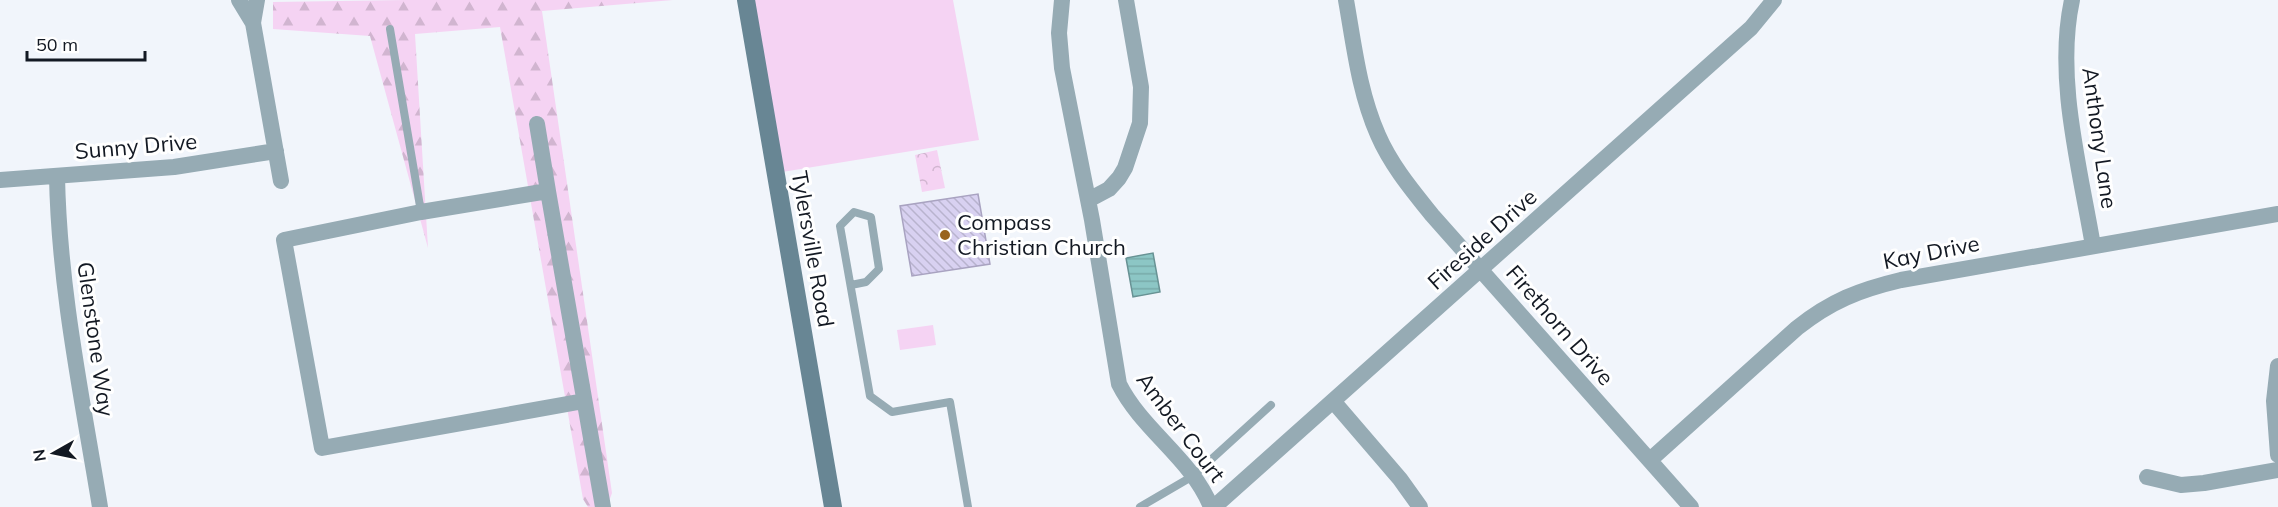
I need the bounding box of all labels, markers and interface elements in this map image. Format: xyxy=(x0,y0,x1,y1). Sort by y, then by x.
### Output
scale bar xyxy=(27,24,146,62)
text: 50 m xyxy=(36,33,78,56)
street label: Anthony Lane xyxy=(2076,66,2124,210)
street label: Sunny Drive xyxy=(74,127,198,165)
street label: Tylersville Road xyxy=(785,169,841,329)
street label: Fireside Drive xyxy=(1421,183,1543,295)
place label: Compass Christian Church xyxy=(957,208,1126,261)
marker: Compass Christian Church xyxy=(938,228,952,242)
street label: Kay Drive xyxy=(1880,229,1982,275)
street label: Firethorn Drive xyxy=(1500,259,1620,391)
street label: Glenstone Way xyxy=(71,260,121,418)
street label: Amber Court xyxy=(1131,367,1232,488)
north arrow xyxy=(24,423,84,483)
text: N xyxy=(28,448,50,463)

